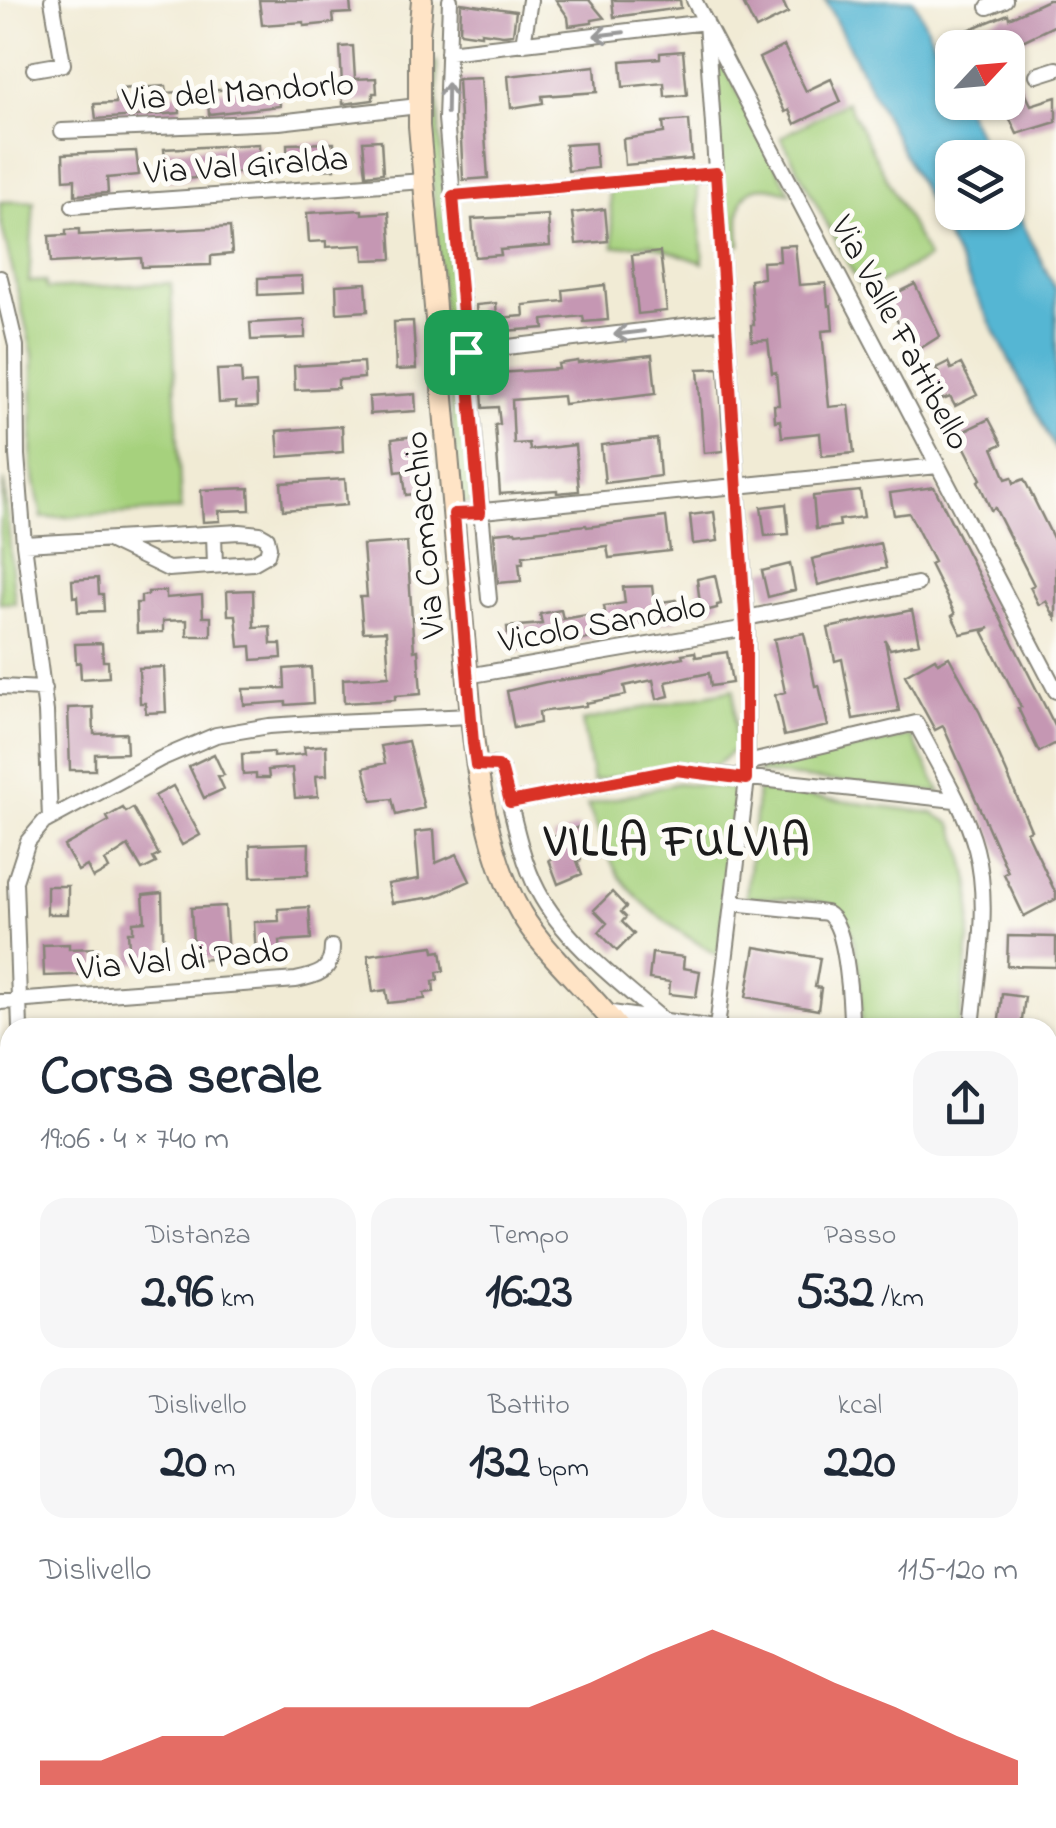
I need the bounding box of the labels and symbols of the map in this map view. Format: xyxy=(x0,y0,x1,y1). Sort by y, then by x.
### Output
one-way arrow xyxy=(593,25,625,44)
north arrow xyxy=(935,30,1025,120)
street label: Via del Mandorlo xyxy=(120,60,356,127)
one-way arrow xyxy=(438,83,456,116)
street label: Via Val Giralda xyxy=(141,135,350,200)
street label: Via Valle Fattibello xyxy=(815,206,982,460)
pin xyxy=(424,310,509,395)
one-way arrow xyxy=(613,324,646,343)
street label: Via Comacchio xyxy=(392,429,461,641)
street label: Vicolo Sandolo xyxy=(494,582,710,669)
district label: VILLA FULVIA xyxy=(543,811,812,877)
street label: Via Val di Pado xyxy=(75,927,291,996)

